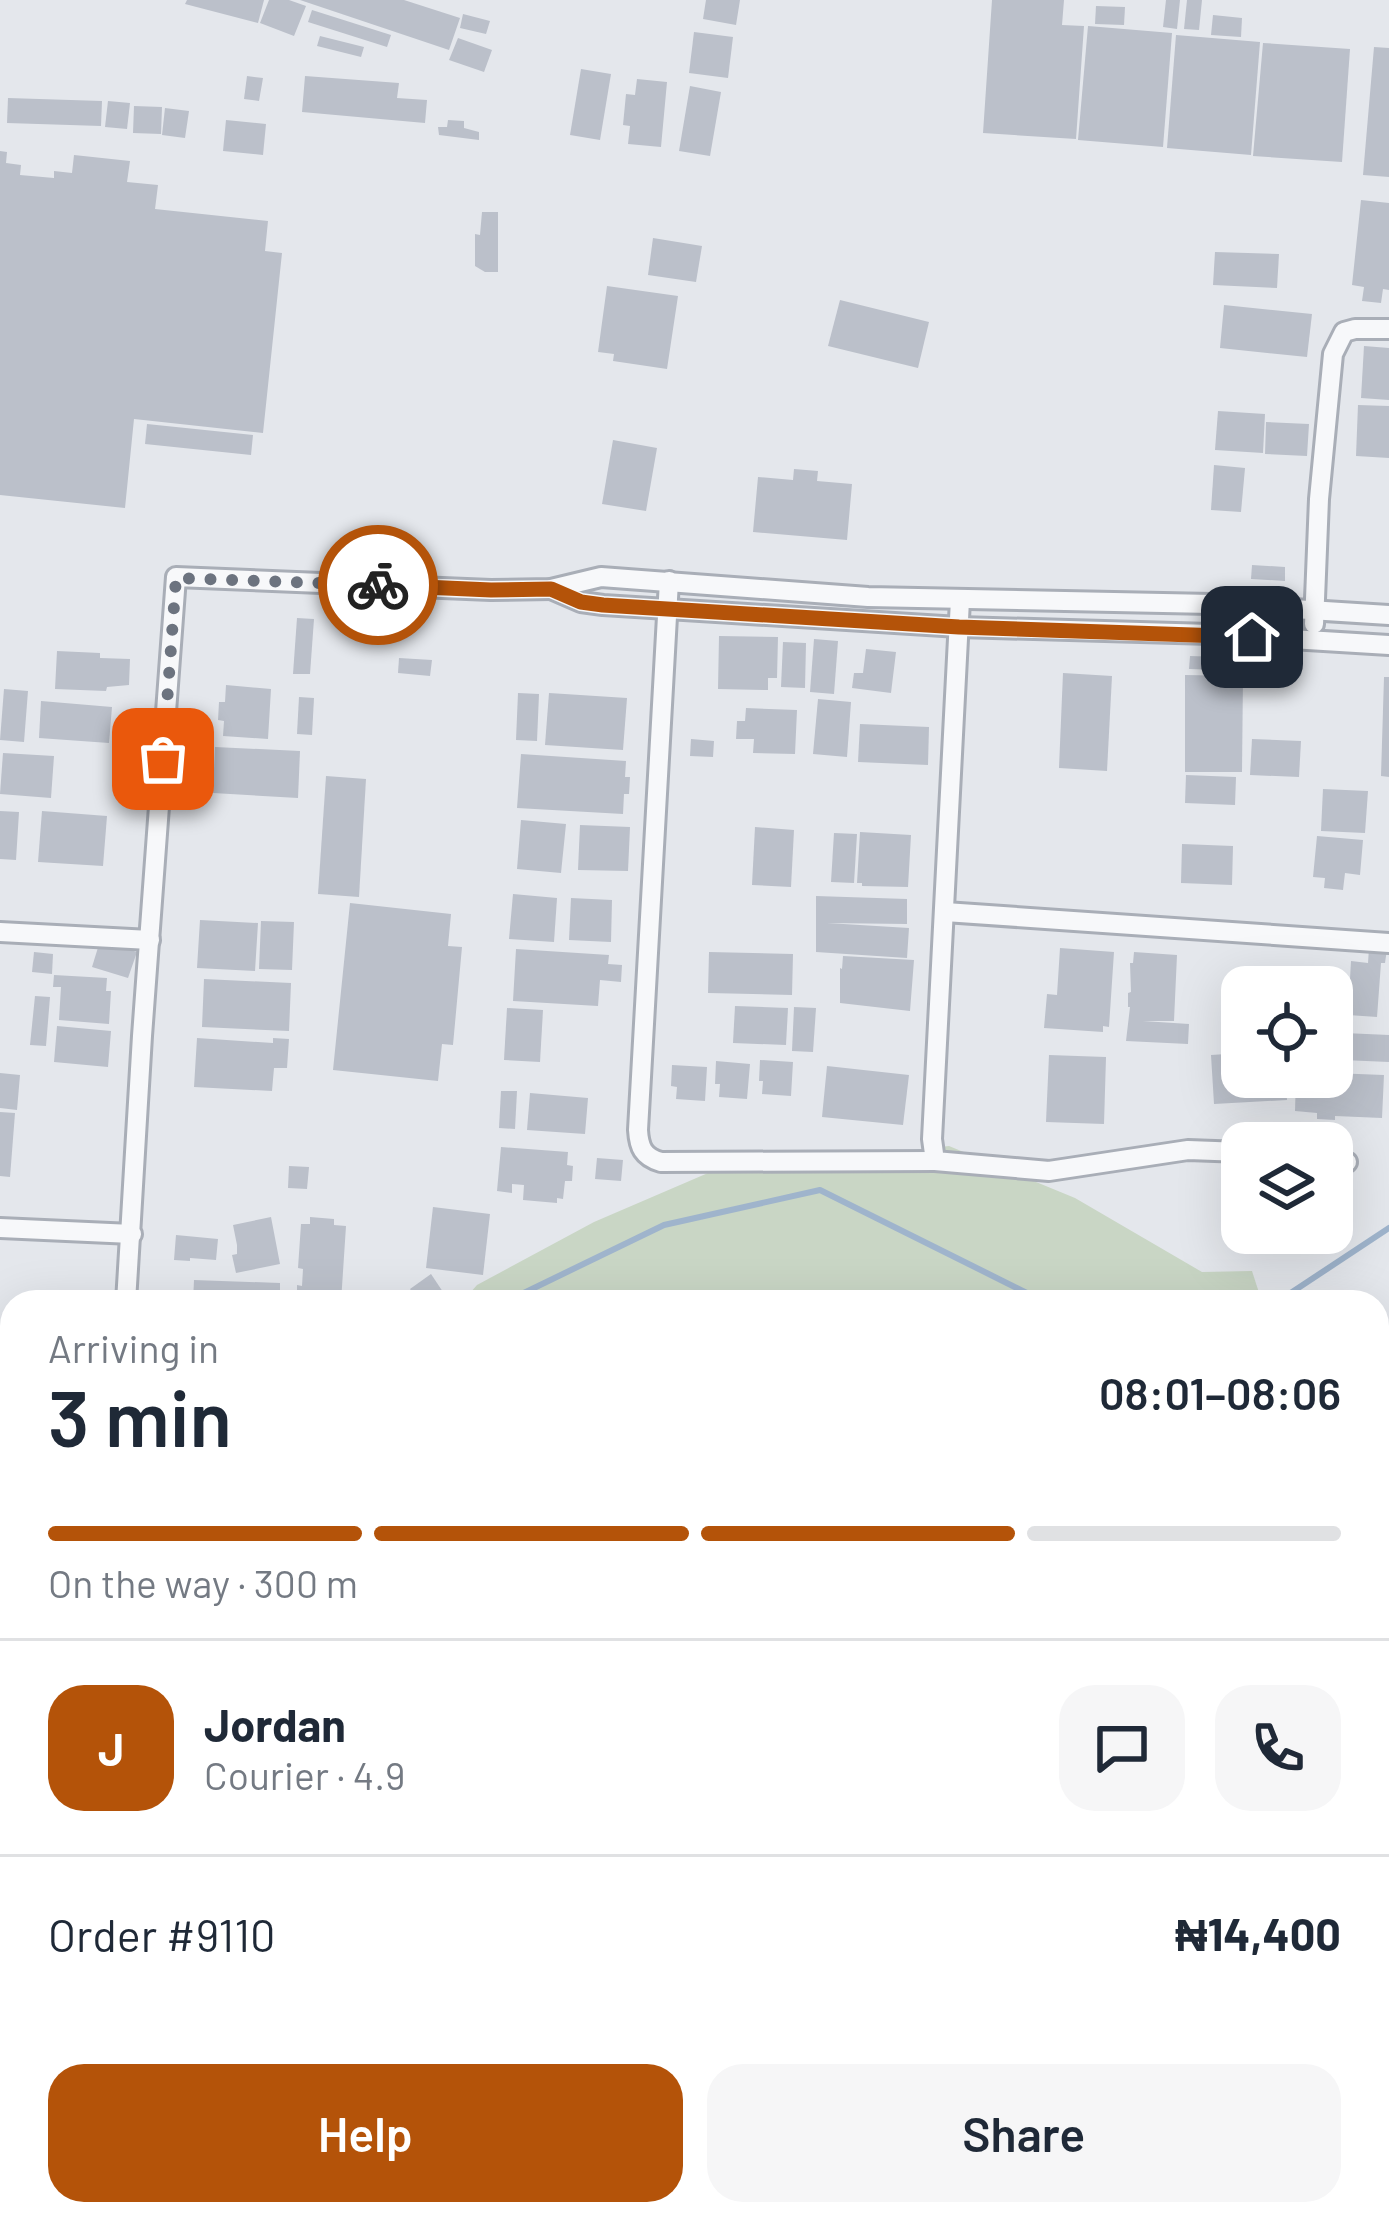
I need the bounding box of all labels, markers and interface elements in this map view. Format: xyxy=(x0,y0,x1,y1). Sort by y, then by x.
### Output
courier xyxy=(318,525,438,645)
icon: bike xyxy=(345,552,411,618)
pin xyxy=(1201,586,1303,688)
icon: home xyxy=(1219,604,1285,670)
pin xyxy=(112,708,214,810)
icon: bag xyxy=(130,726,196,792)
map controls xyxy=(1221,966,1353,1254)
button: locate xyxy=(1221,966,1353,1098)
button: layers xyxy=(1221,1122,1353,1254)
text: Arriving in xyxy=(48,1324,219,1371)
text: 08:01–08:06 xyxy=(1099,1365,1341,1419)
text: 3 min xyxy=(48,1369,232,1463)
text: On the way · 300 m xyxy=(48,1559,358,1606)
button: chat xyxy=(1059,1685,1185,1811)
button: phone xyxy=(1215,1685,1341,1811)
text: Jordan xyxy=(204,1697,346,1751)
text: J xyxy=(98,1721,124,1775)
text: Courier · 4.9 xyxy=(204,1751,405,1798)
text: ₦14,400 xyxy=(1175,1906,1341,1960)
text: Order #9110 xyxy=(48,1907,275,1961)
button: Help xyxy=(48,2064,683,2202)
button: Share xyxy=(707,2064,1341,2202)

